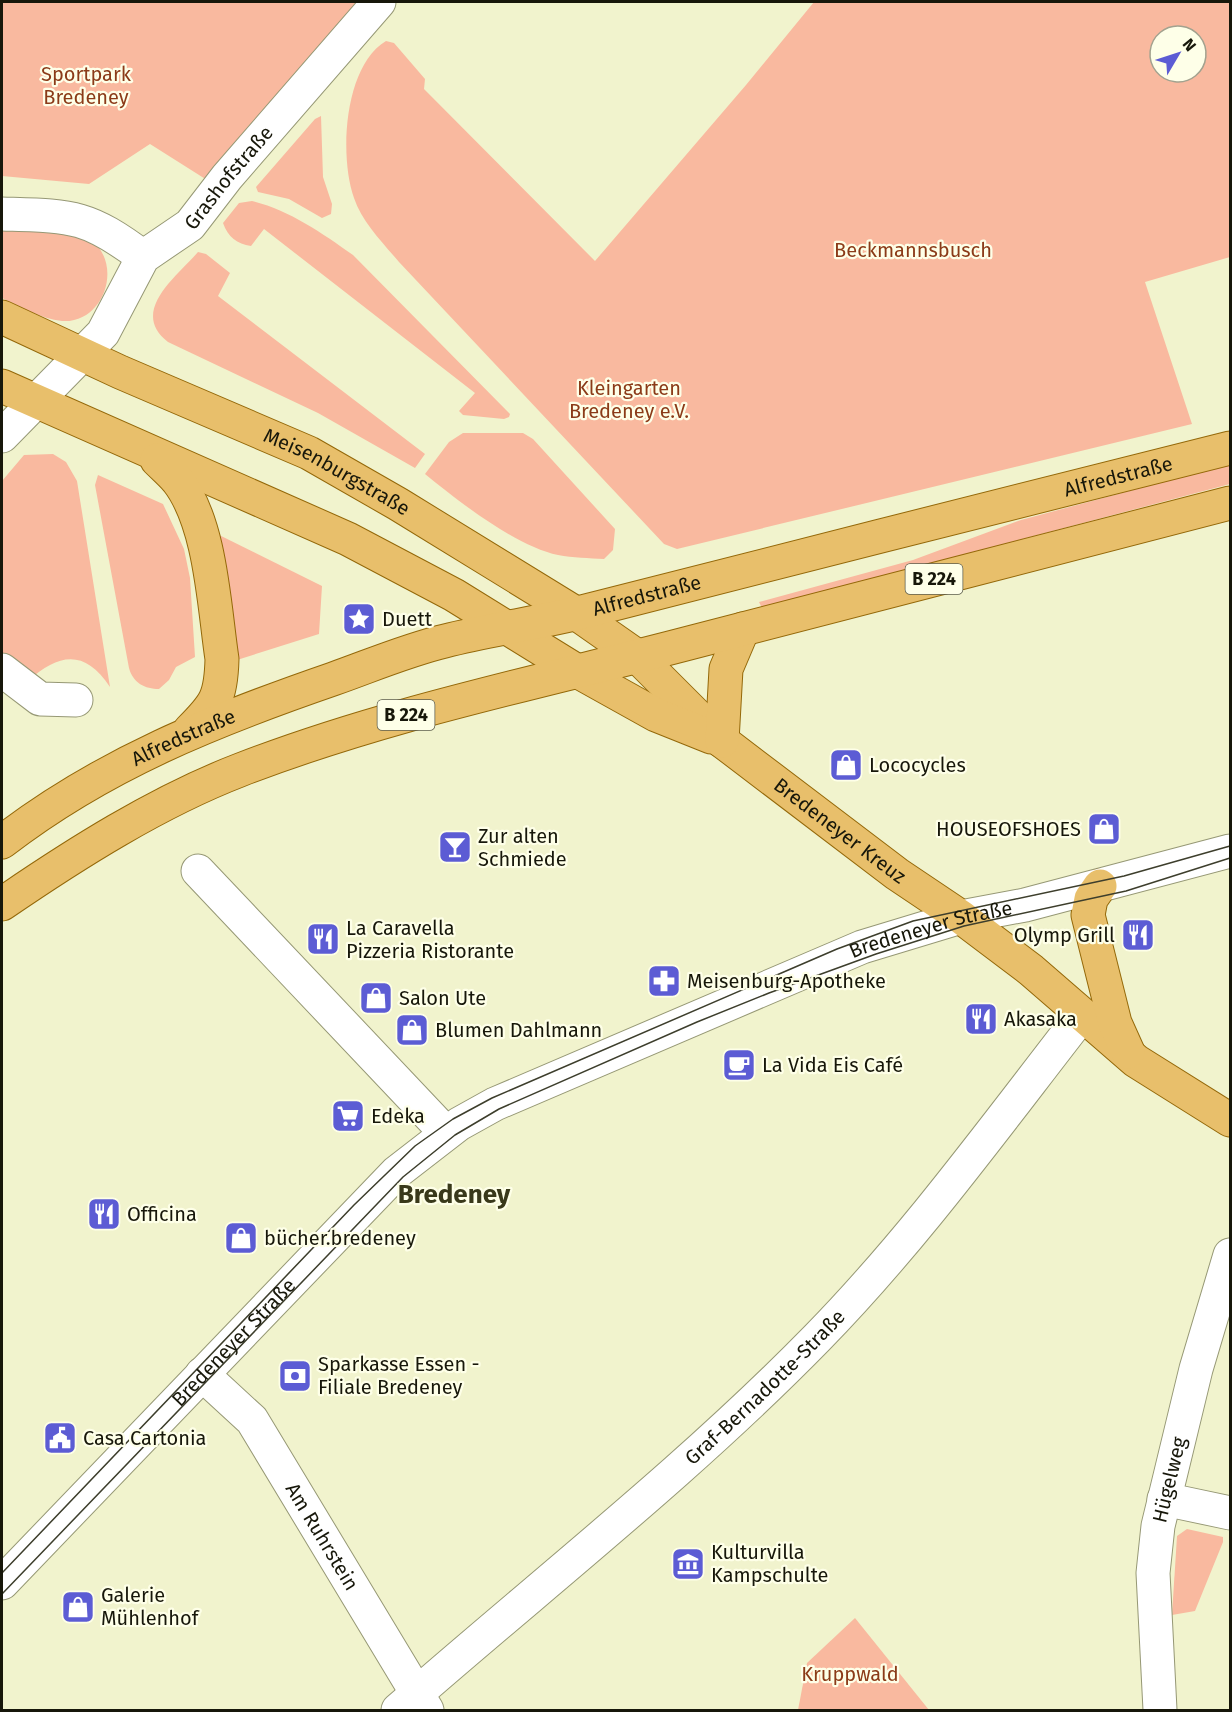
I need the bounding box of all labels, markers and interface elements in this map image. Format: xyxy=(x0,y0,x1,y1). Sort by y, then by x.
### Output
north arrow xyxy=(1148,24,1208,84)
text: N xyxy=(1179,35,1200,55)
park label: Sportpark Bredeney xyxy=(41,62,132,109)
street label: Grashofstraße xyxy=(179,121,278,234)
park label: Beckmannsbusch xyxy=(834,238,992,262)
park label: Kleingarten Bredeney e.V. xyxy=(569,376,689,423)
street label: Meisenburgstraße xyxy=(260,423,414,520)
street label: Alfredstraße xyxy=(1061,451,1175,502)
road number: B 224 xyxy=(906,564,962,594)
street label: Alfredstraße xyxy=(590,570,704,621)
place icon: Duett xyxy=(341,601,377,637)
place label: Duett xyxy=(382,607,433,631)
road number: B 224 xyxy=(378,700,434,730)
street label: Alfredstraße xyxy=(127,704,239,771)
shop icon: Lococycles xyxy=(828,747,864,783)
place label: Lococycles xyxy=(869,753,966,777)
street label: Bredeneyer Kreuz xyxy=(769,773,911,889)
shop icon: HOUSEOFSHOES xyxy=(1086,811,1122,847)
place label: HOUSEOFSHOES xyxy=(936,817,1081,841)
place label: Zur alten Schmiede xyxy=(478,824,567,871)
bar icon: Zur alten Schmiede xyxy=(437,829,473,865)
street label: Bredeneyer Straße xyxy=(845,896,1014,963)
place label: La Caravella Pizzeria Ristorante xyxy=(346,916,514,963)
restaurant icon: Olymp Grill xyxy=(1120,917,1156,953)
restaurant icon: La Caravella Pizzeria Ristorante xyxy=(305,921,341,957)
place label: Olymp Grill xyxy=(1014,923,1115,947)
pharmacy icon: Meisenburg-Apotheke xyxy=(646,963,682,999)
place label: Meisenburg-Apotheke xyxy=(687,969,886,993)
shop icon: Salon Ute xyxy=(358,980,394,1016)
place label: Salon Ute xyxy=(399,986,486,1010)
restaurant icon: Akasaka xyxy=(963,1001,999,1037)
place label: Akasaka xyxy=(1004,1007,1077,1031)
shop icon: Blumen Dahlmann xyxy=(394,1012,430,1048)
place label: Blumen Dahlmann xyxy=(435,1018,602,1042)
cafe icon: La Vida Eis Café xyxy=(721,1047,757,1083)
place label: La Vida Eis Café xyxy=(762,1053,903,1077)
supermarket icon: Edeka xyxy=(330,1098,366,1134)
place label: Edeka xyxy=(371,1104,425,1128)
district label: Bredeney xyxy=(398,1179,511,1210)
restaurant icon: Officina xyxy=(86,1196,122,1232)
place label: Officina xyxy=(127,1202,197,1226)
shop icon: bücher.bredeney xyxy=(223,1220,259,1256)
place label: bücher.bredeney xyxy=(264,1226,416,1250)
street label: Bredeneyer Straße xyxy=(167,1273,300,1411)
street label: Graf-Bernadotte-Straße xyxy=(680,1304,850,1470)
place label: Sparkasse Essen - Filiale Bredeney xyxy=(318,1352,480,1399)
bank icon: Sparkasse Essen - Filiale Bredeney xyxy=(277,1358,313,1394)
public building icon: Casa Cartonia xyxy=(42,1420,78,1456)
place label: Casa Cartonia xyxy=(83,1426,206,1450)
street label: Hügelweg xyxy=(1147,1434,1191,1525)
street label: Am Ruhrstein xyxy=(281,1478,364,1595)
place label: Kulturvilla Kampschulte xyxy=(711,1540,828,1587)
museum icon: Kulturvilla Kampschulte xyxy=(670,1546,706,1582)
place label: Galerie Mühlenhof xyxy=(101,1583,200,1630)
shop icon: Galerie Mühlenhof xyxy=(60,1589,96,1625)
park label: Kruppwald xyxy=(801,1662,899,1686)

